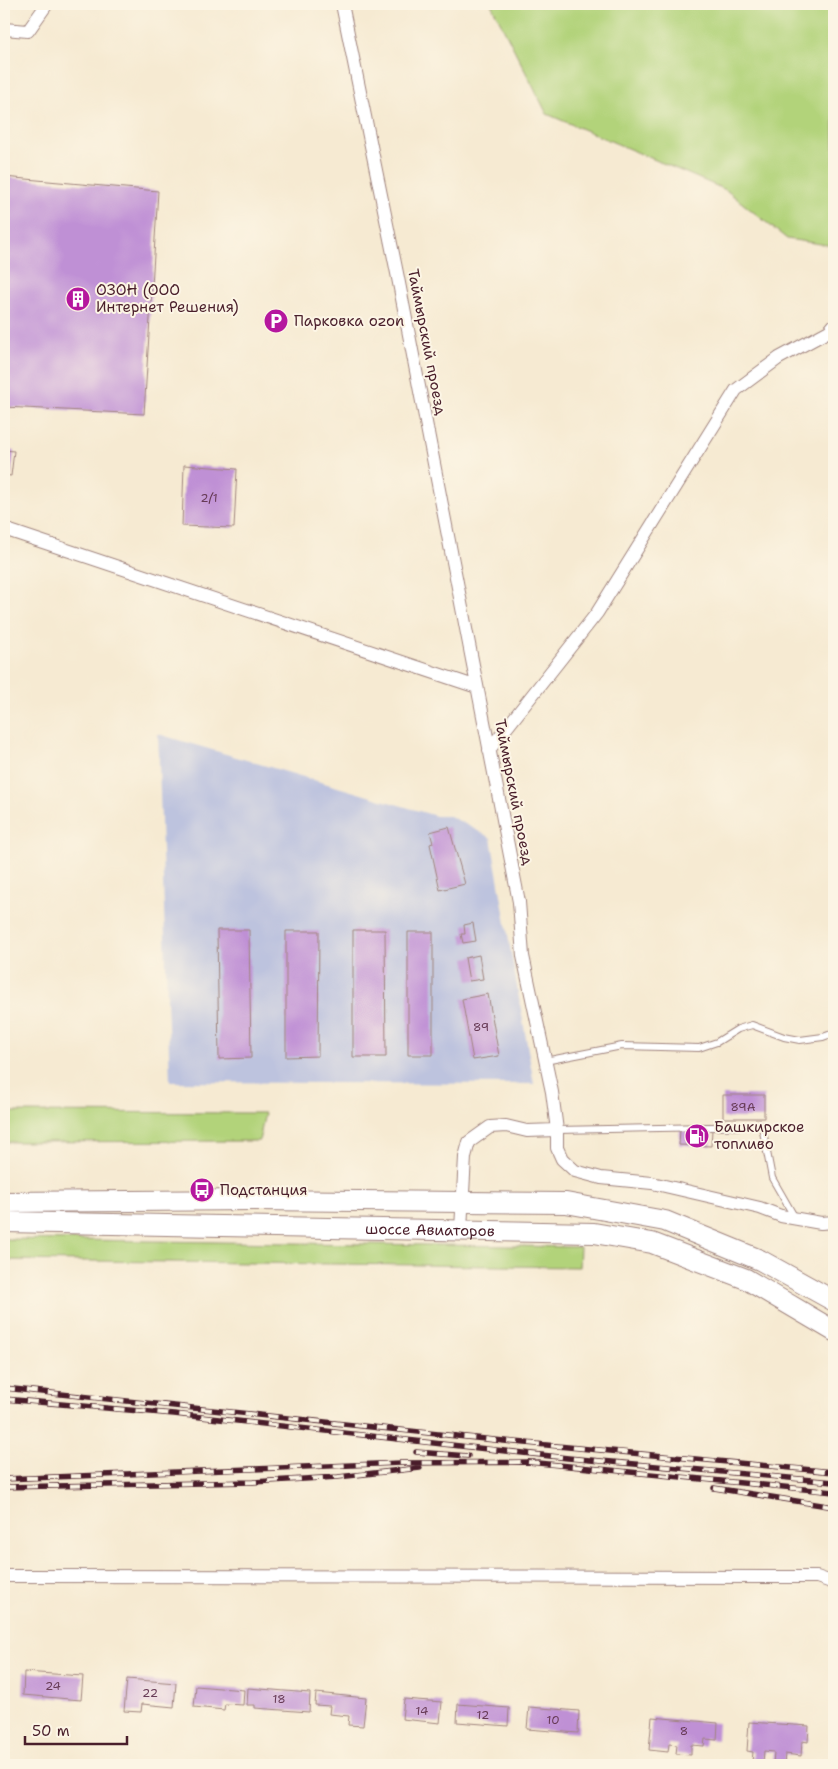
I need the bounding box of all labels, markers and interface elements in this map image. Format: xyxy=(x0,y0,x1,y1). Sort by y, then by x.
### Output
street label: Таймырский проезд xyxy=(403,267,451,417)
place label: ОЗОН (ООО Интернет Решения) xyxy=(96,280,239,317)
building icon: ОЗОН (ООО Интернет Решения) xyxy=(65,286,91,312)
parking icon: Парковка ozon xyxy=(263,308,289,334)
place label: Парковка ozon xyxy=(294,311,404,331)
house number: 2/1 xyxy=(200,490,218,506)
street label: Таймырский проезд xyxy=(490,717,538,867)
house number: 89 xyxy=(473,1019,489,1035)
house number: 89А xyxy=(731,1099,756,1115)
place label: Башкирское топливо xyxy=(714,1117,805,1154)
fuel station icon: Башкирское топливо xyxy=(684,1123,710,1149)
bus stop icon: Подстанция xyxy=(189,1177,215,1203)
place label: Подстанция xyxy=(220,1180,307,1200)
street label: шоссе Авиаторов xyxy=(365,1219,495,1241)
house number: 24 xyxy=(45,1678,61,1694)
house number: 22 xyxy=(142,1685,158,1701)
house number: 18 xyxy=(272,1691,286,1707)
house number: 14 xyxy=(416,1703,428,1719)
house number: 12 xyxy=(477,1707,489,1723)
house number: 10 xyxy=(546,1712,560,1728)
scale bar xyxy=(25,1714,128,1746)
text: 50 m xyxy=(32,1721,70,1741)
house number: 8 xyxy=(680,1723,688,1739)

